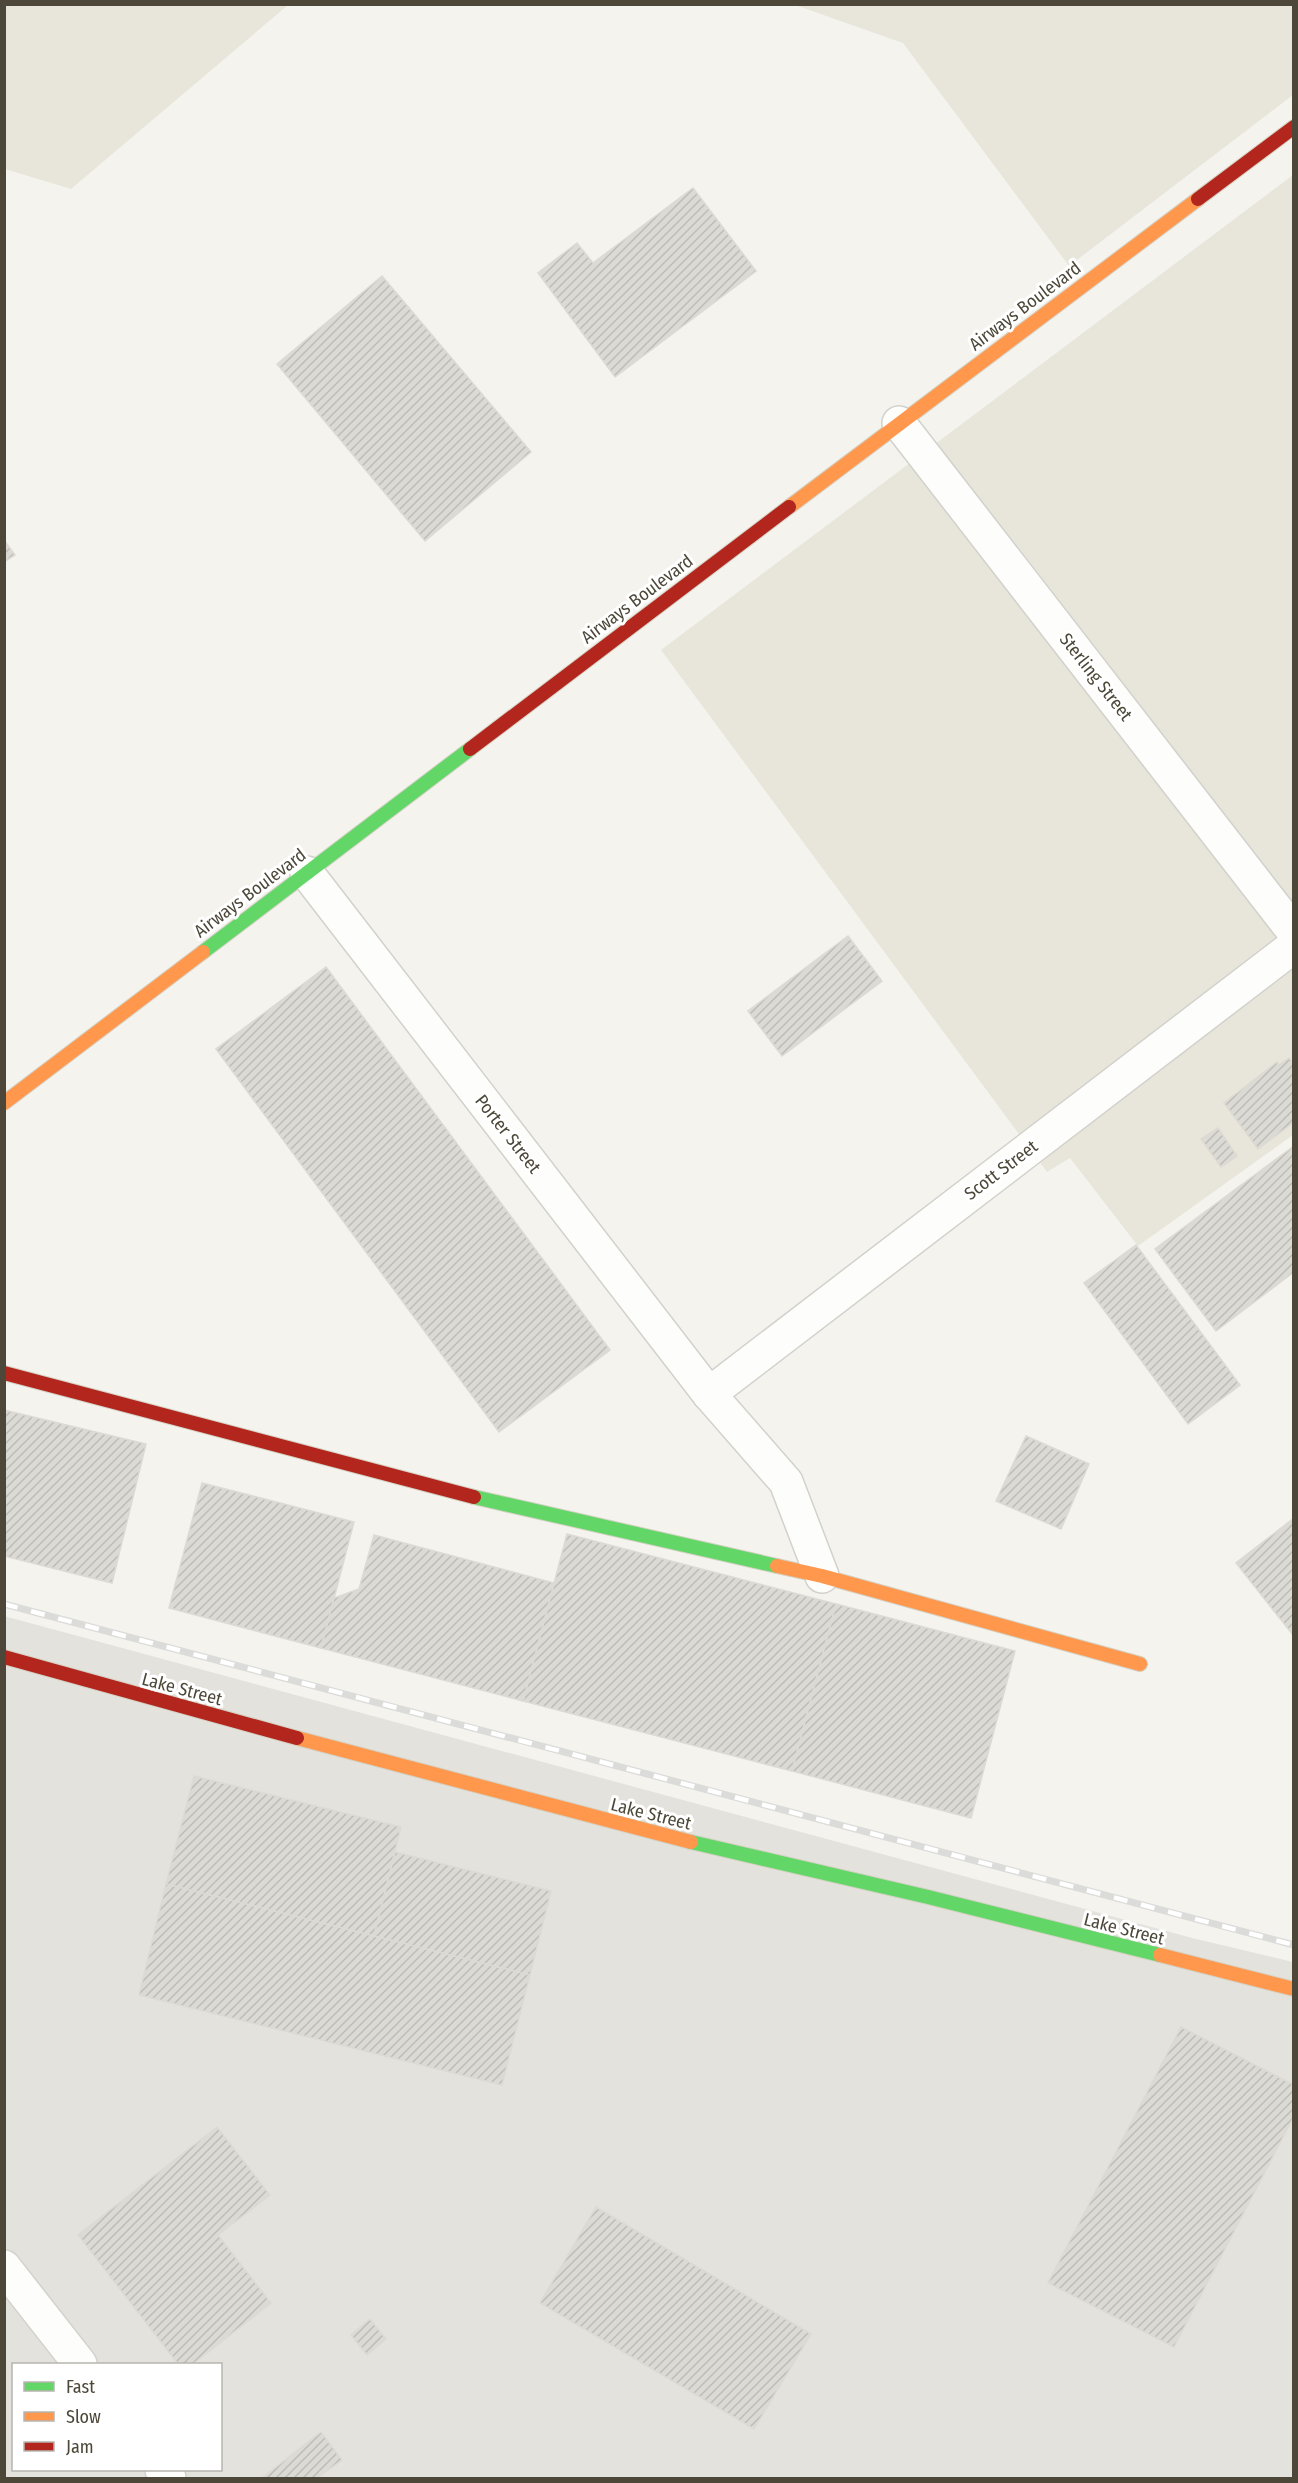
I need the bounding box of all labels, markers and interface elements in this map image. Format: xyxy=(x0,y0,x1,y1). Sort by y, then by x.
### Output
street label: Airways Boulevard xyxy=(965,257,1085,355)
street label: Airways Boulevard xyxy=(577,550,697,648)
street label: Sterling Street xyxy=(1055,629,1137,725)
street label: Airways Boulevard xyxy=(190,844,310,942)
street label: Porter Street xyxy=(470,1090,546,1178)
street label: Scott Street xyxy=(960,1135,1042,1205)
street label: Lake Street xyxy=(139,1668,225,1710)
street label: Lake Street xyxy=(608,1793,694,1835)
street label: Lake Street xyxy=(1081,1908,1167,1950)
legend xyxy=(12,2363,222,2471)
text: Fast xyxy=(66,2376,95,2398)
text: Slow xyxy=(66,2406,101,2428)
text: Jam xyxy=(66,2436,94,2458)

